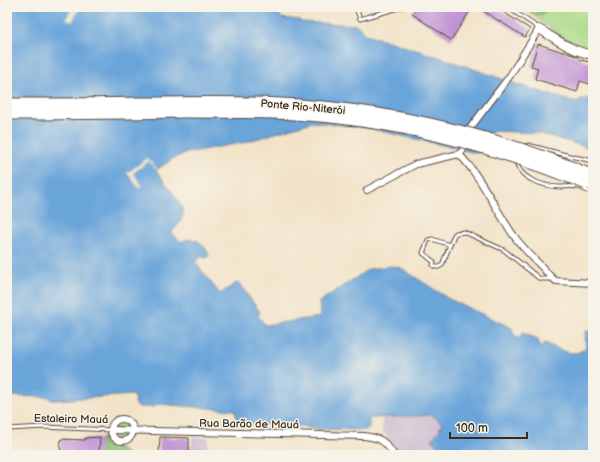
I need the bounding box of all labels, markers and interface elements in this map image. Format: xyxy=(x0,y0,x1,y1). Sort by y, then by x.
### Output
street label: Ponte Rio-Niterói xyxy=(260,97,346,117)
street label: Estaleiro Mauá xyxy=(34,412,108,426)
scale bar xyxy=(450,414,527,440)
street label: Rua Barão de Mauá xyxy=(199,417,299,431)
text: 100 m xyxy=(456,421,488,436)

